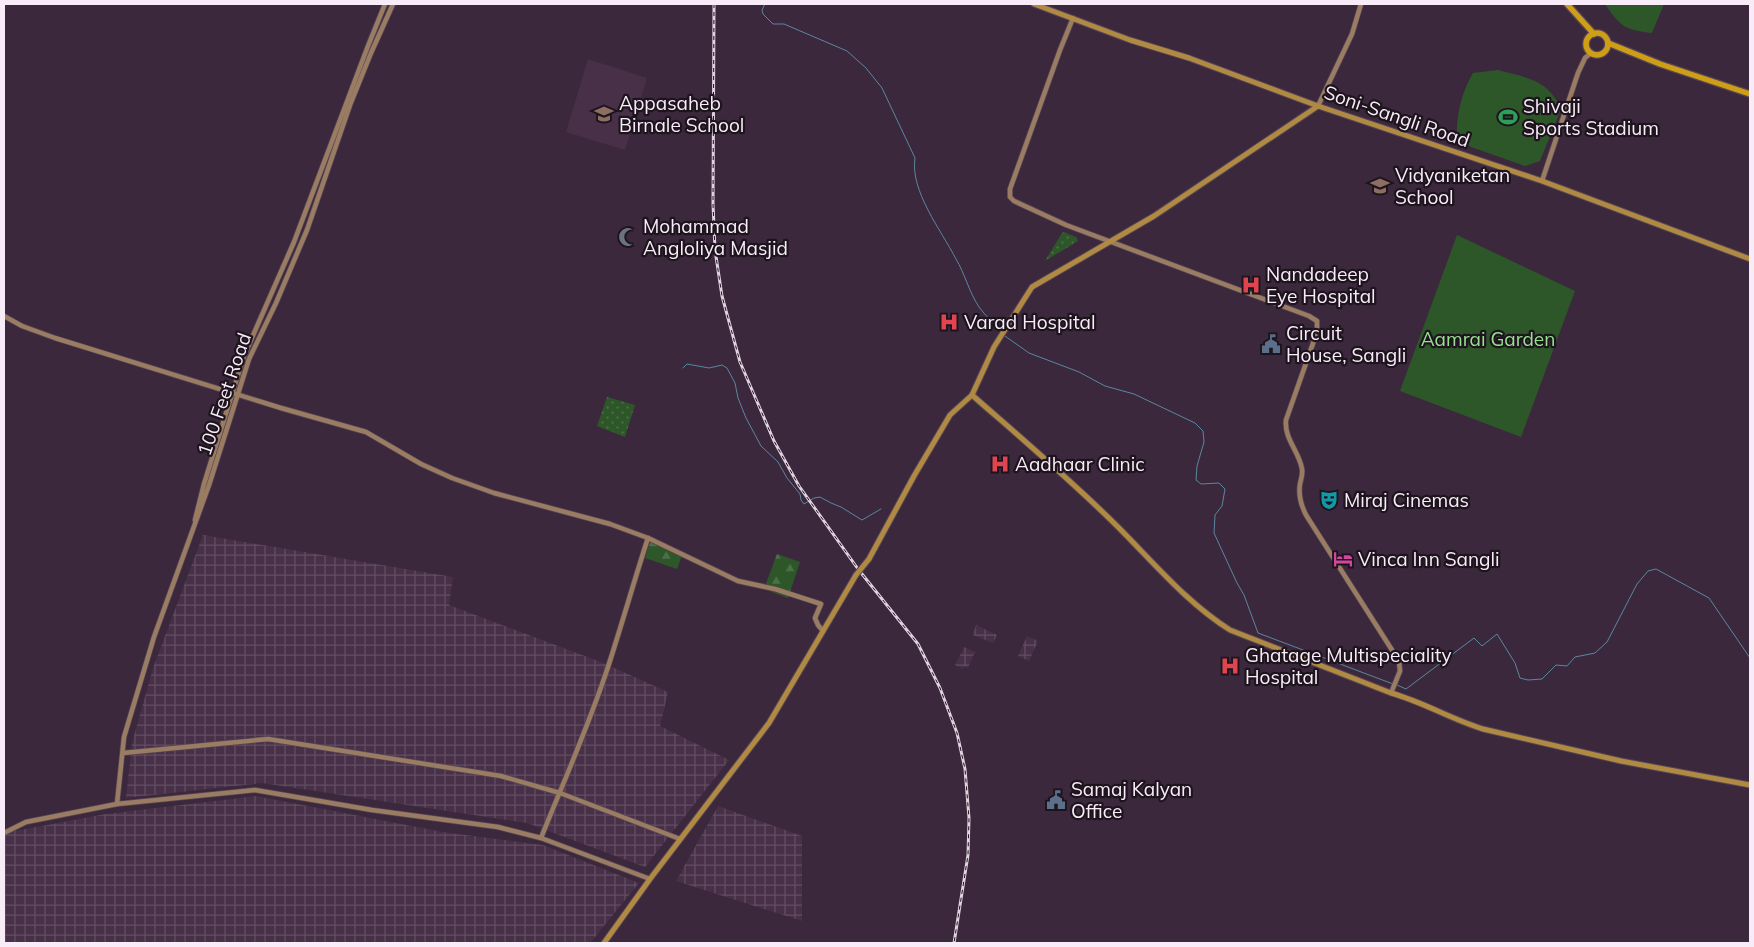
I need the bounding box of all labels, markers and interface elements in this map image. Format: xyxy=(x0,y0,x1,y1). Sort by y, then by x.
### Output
street label: Soni-Sangli Road xyxy=(1321,80,1473,152)
place label: Appasaheb Birnale School xyxy=(619,91,744,137)
place label: Shivaji Sports Stadium xyxy=(1523,94,1659,140)
school or university icon: Appasaheb Birnale School xyxy=(593,103,615,125)
sports icon: Shivaji Sports Stadium xyxy=(1497,106,1519,128)
place label: Vidyaniketan School xyxy=(1395,163,1510,209)
school or university icon: Vidyaniketan School xyxy=(1369,175,1391,197)
place label: Mohammad Angloliya Masjid xyxy=(643,214,788,260)
mosque icon: Mohammad Angloliya Masjid xyxy=(617,226,639,248)
place label: Nandadeep Eye Hospital xyxy=(1266,262,1376,308)
hospital icon: Nandadeep Eye Hospital xyxy=(1240,274,1262,296)
place label: Varad Hospital xyxy=(964,310,1095,334)
hospital icon: Varad Hospital xyxy=(938,311,960,333)
place label: Circuit House, Sangli xyxy=(1286,321,1406,367)
park label: Aamrai Garden xyxy=(1421,327,1555,351)
street label: 100 Feet Road xyxy=(192,329,256,459)
public building icon: Circuit House, Sangli xyxy=(1260,333,1282,355)
place label: Aadhaar Clinic xyxy=(1015,452,1145,476)
hospital icon: Aadhaar Clinic xyxy=(989,453,1011,475)
place label: Miraj Cinemas xyxy=(1344,488,1469,512)
theatre icon: Miraj Cinemas xyxy=(1318,489,1340,511)
place label: Vinca Inn Sangli xyxy=(1358,547,1500,571)
hotel icon: Vinca Inn Sangli xyxy=(1332,548,1354,570)
place label: Ghatage Multispeciality Hospital xyxy=(1245,643,1452,689)
hospital icon: Ghatage Multispeciality Hospital xyxy=(1219,655,1241,677)
place label: Samaj Kalyan Office xyxy=(1071,777,1192,823)
public building icon: Samaj Kalyan Office xyxy=(1045,789,1067,811)

